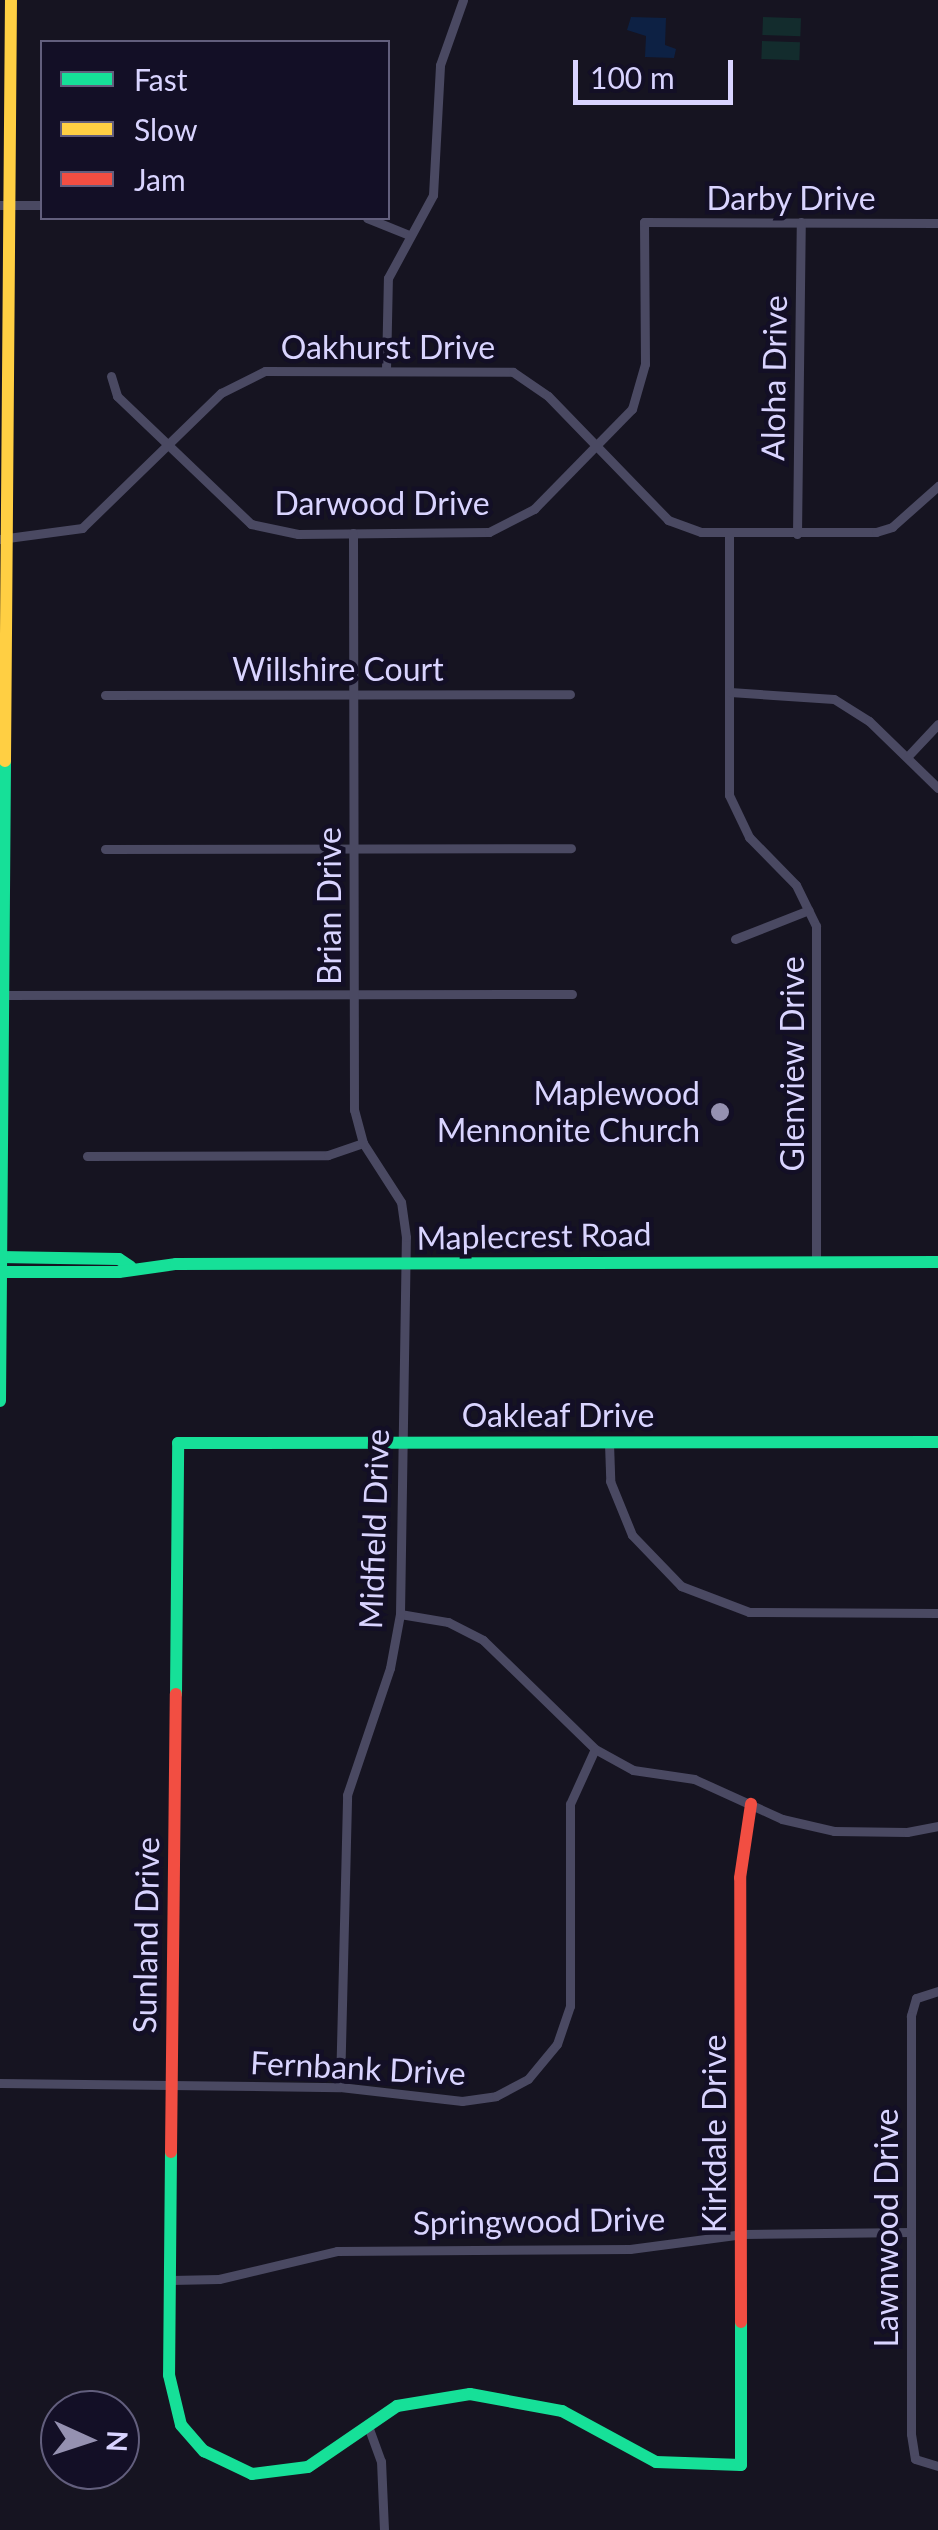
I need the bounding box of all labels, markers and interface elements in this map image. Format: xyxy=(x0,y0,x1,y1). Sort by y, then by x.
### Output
legend xyxy=(40,40,390,220)
scale bar xyxy=(578,40,738,102)
text: 100 m xyxy=(590,59,675,95)
text: Fast xyxy=(134,61,188,97)
text: Slow xyxy=(134,111,197,147)
text: Jam xyxy=(134,161,186,197)
street label: Darby Drive xyxy=(706,179,876,217)
street label: Aloha Drive xyxy=(753,295,795,461)
street label: Oakhurst Drive xyxy=(281,328,495,366)
street label: Darwood Drive xyxy=(274,484,490,522)
street label: Willshire Court xyxy=(232,650,444,688)
street label: Brian Drive xyxy=(310,827,348,985)
street label: Glenview Drive xyxy=(773,956,811,1172)
place label: Maplewood Mennonite Church xyxy=(437,1075,700,1150)
marker: Maplewood Mennonite Church xyxy=(709,1101,731,1123)
street label: Maplecrest Road xyxy=(416,1215,652,1257)
street label: Oakleaf Drive xyxy=(461,1396,655,1434)
street label: Midfield Drive xyxy=(351,1428,397,1630)
street label: Sunland Drive xyxy=(125,1836,167,2034)
street label: Kirkdale Drive xyxy=(695,2035,733,2233)
street label: Fernbank Drive xyxy=(249,2043,467,2093)
street label: Lawnwood Drive xyxy=(867,2109,905,2347)
street label: Springwood Drive xyxy=(413,2200,665,2242)
north arrow xyxy=(40,2390,140,2490)
text: N xyxy=(100,2430,136,2453)

